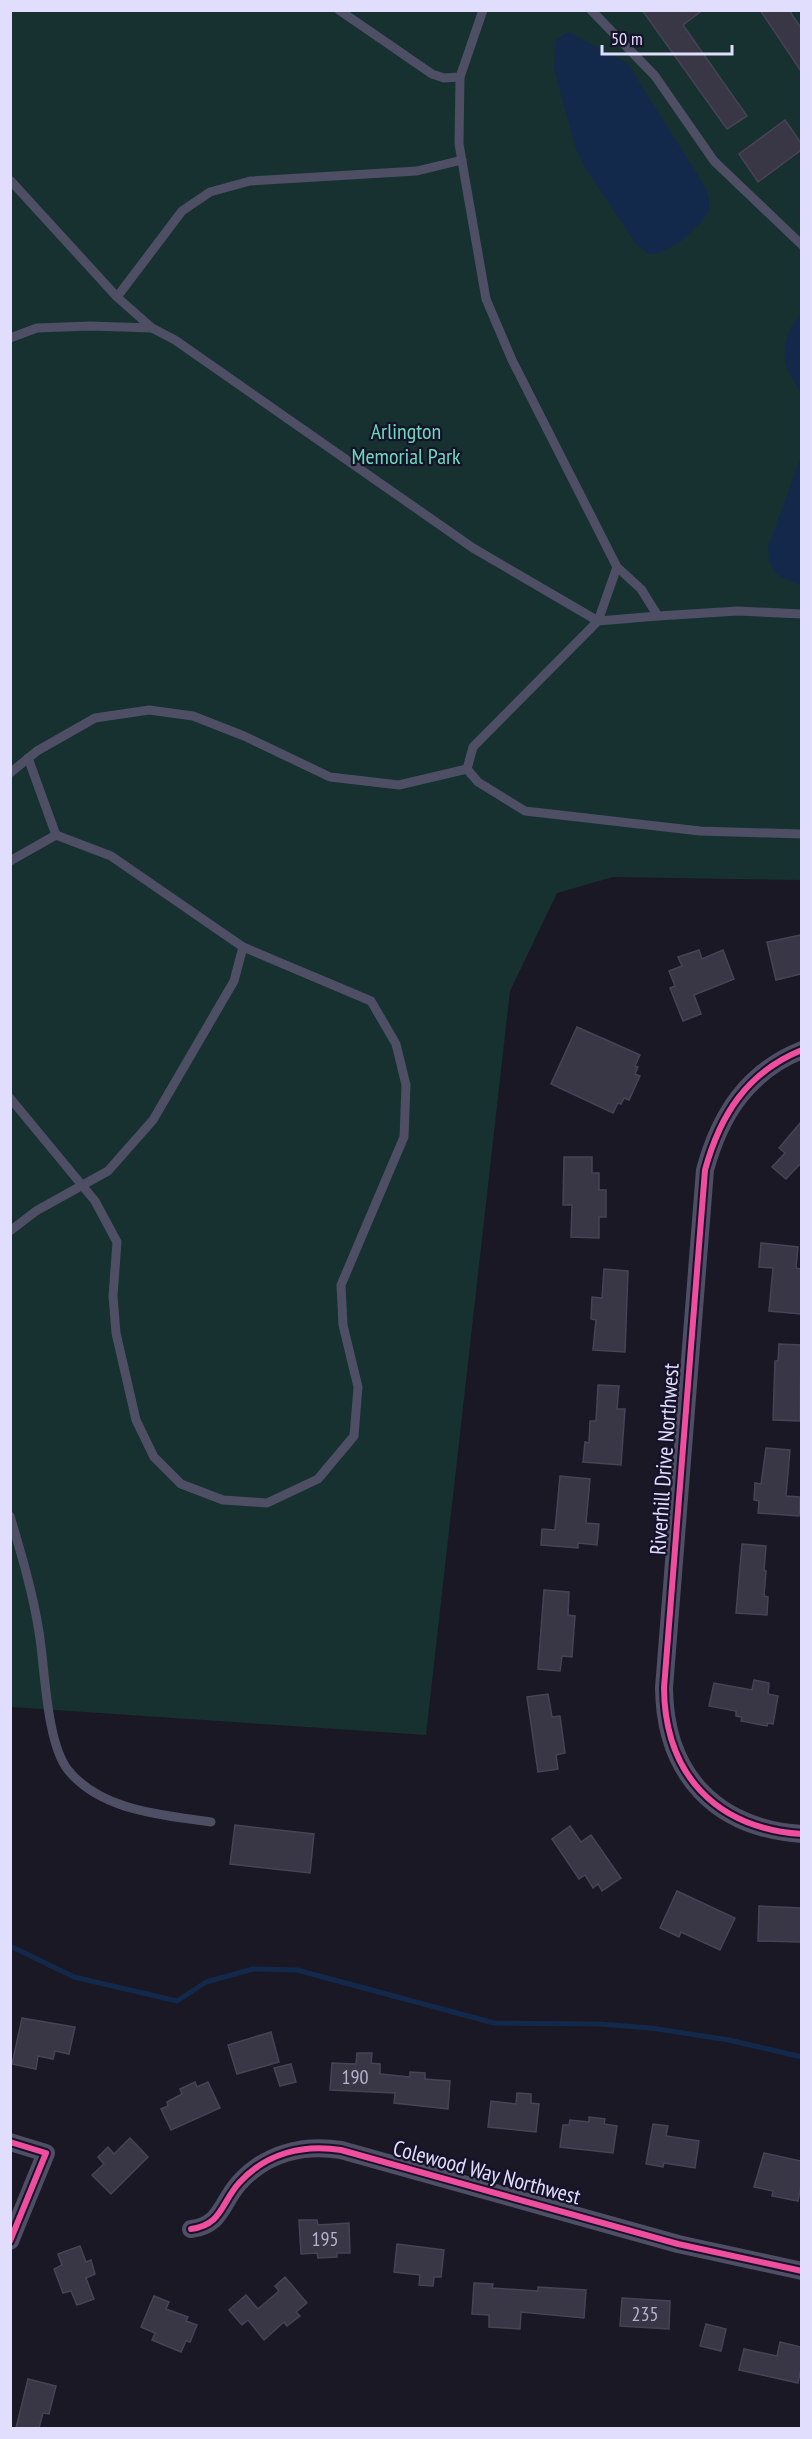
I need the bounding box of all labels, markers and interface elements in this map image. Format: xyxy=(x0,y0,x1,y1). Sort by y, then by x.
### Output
scale bar xyxy=(602,18,732,56)
text: 50 m xyxy=(611,27,643,50)
park label: Arlington Memorial Park xyxy=(351,417,461,470)
street label: Riverhill Drive Northwest xyxy=(643,1362,685,1556)
house number: 190 xyxy=(342,2064,369,2090)
street label: Colewood Way Northwest xyxy=(390,2134,584,2210)
house number: 195 xyxy=(312,2226,339,2252)
house number: 235 xyxy=(632,2301,659,2327)

